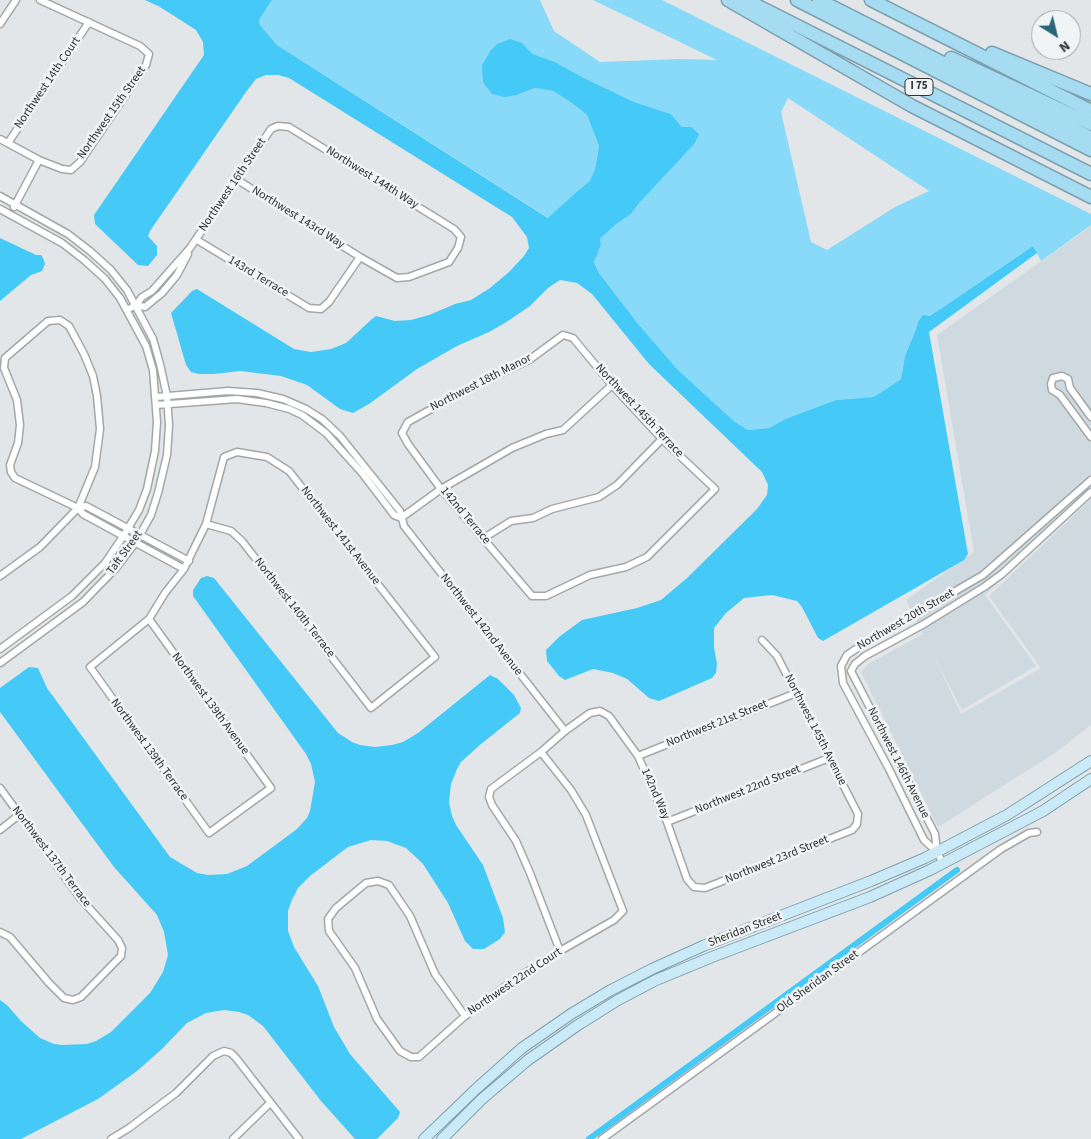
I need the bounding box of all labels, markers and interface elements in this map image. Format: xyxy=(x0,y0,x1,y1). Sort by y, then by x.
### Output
north arrow xyxy=(1031,10,1081,60)
street label: Northwest 14th Court xyxy=(12,34,84,132)
text: N xyxy=(1055,35,1074,57)
street label: Northwest 15th Street xyxy=(75,64,149,162)
road number: I 75 xyxy=(905,78,933,95)
street label: Northwest 16th Street xyxy=(196,135,270,235)
street label: Northwest 144th Way xyxy=(323,144,421,212)
street label: Northwest 143rd Way xyxy=(249,184,347,252)
street label: 143rd Terrace xyxy=(225,253,291,301)
street label: Northwest 18th Manor xyxy=(428,351,534,415)
street label: Northwest 145th Terrace xyxy=(592,361,686,461)
street label: Northwest 141st Avenue xyxy=(297,484,383,588)
street label: 142nd Terrace xyxy=(437,484,493,548)
street label: Taft Street xyxy=(104,528,146,578)
street label: Northwest 140th Terrace xyxy=(251,555,337,661)
street label: Northwest 142nd Avenue xyxy=(437,571,525,679)
street label: Northwest 20th Street xyxy=(855,586,957,654)
street label: Northwest 139th Avenue xyxy=(168,650,252,758)
street label: Northwest 145th Avenue xyxy=(781,672,849,788)
street label: Northwest 139th Terrace xyxy=(107,696,191,804)
street label: Northwest 21st Street xyxy=(664,697,770,751)
street label: Northwest 146th Avenue xyxy=(864,705,932,821)
street label: Northwest 22nd Street xyxy=(693,762,803,818)
street label: 142nd Way xyxy=(637,766,673,822)
street label: Northwest 137th Terrace xyxy=(8,804,94,910)
street label: Northwest 23rd Street xyxy=(723,833,831,887)
street label: Sheridan Street xyxy=(706,909,784,951)
street label: Northwest 22nd Court xyxy=(465,945,565,1019)
street label: Old Sheridan Street xyxy=(774,947,862,1017)

